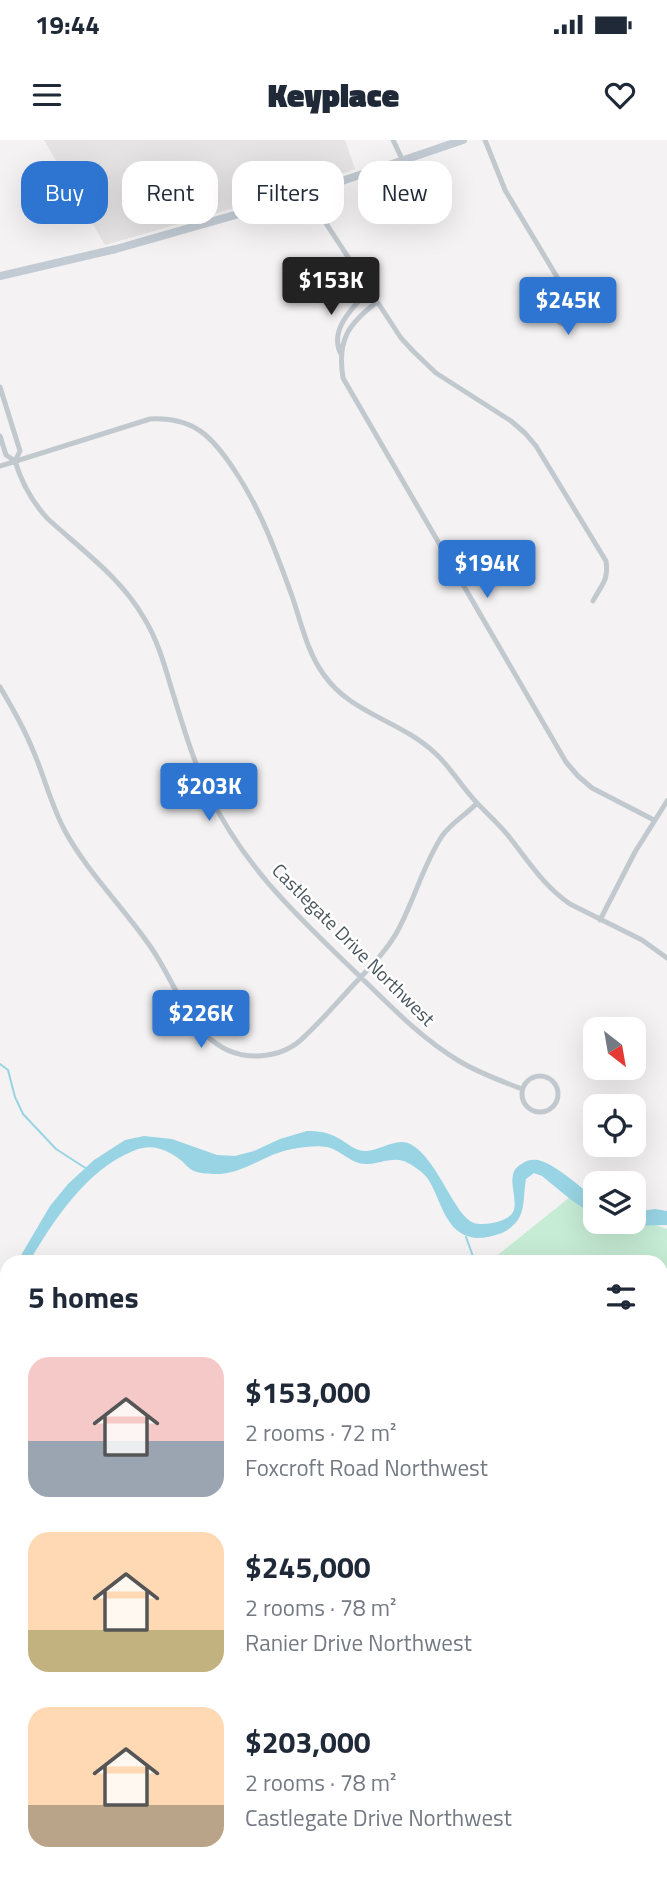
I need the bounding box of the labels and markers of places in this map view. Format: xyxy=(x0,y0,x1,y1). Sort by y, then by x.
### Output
pin: $153K xyxy=(282,258,380,317)
pin: $245K xyxy=(519,278,617,337)
pin: $194K xyxy=(438,540,536,600)
pin: $203K xyxy=(160,764,258,823)
pin: $226K xyxy=(152,990,250,1050)

